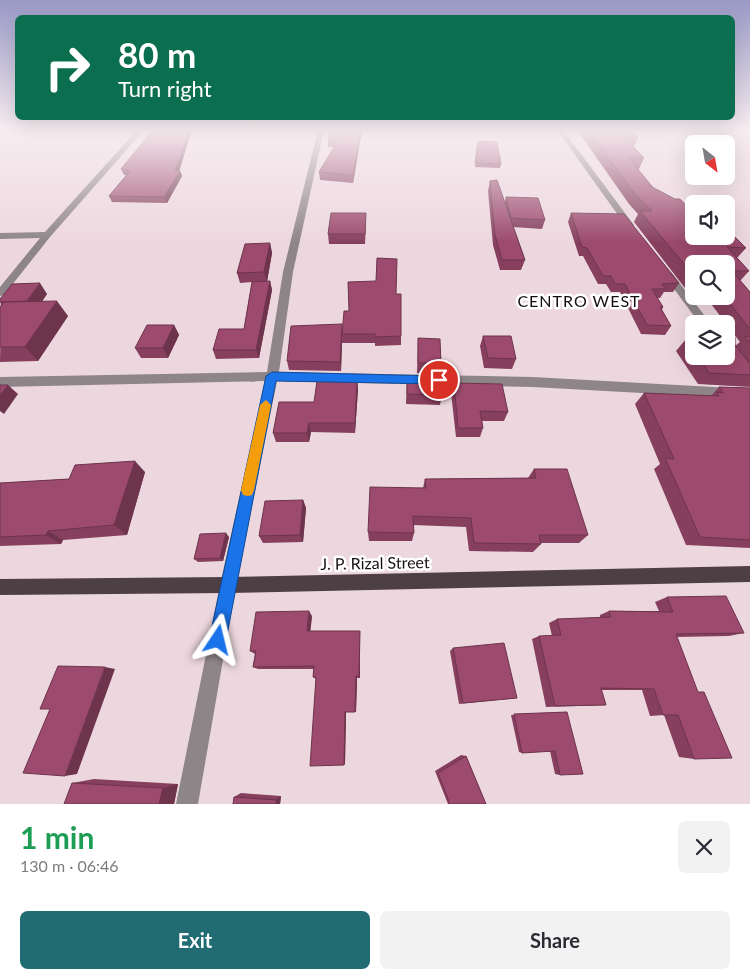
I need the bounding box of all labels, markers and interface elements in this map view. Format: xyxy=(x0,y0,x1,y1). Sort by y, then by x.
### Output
text: 80 m xyxy=(118,33,196,75)
icon: right xyxy=(35,35,100,100)
text: Turn right xyxy=(118,75,212,102)
north arrow xyxy=(685,135,735,185)
map controls xyxy=(685,135,735,365)
button: sound xyxy=(685,195,735,245)
button: search xyxy=(685,255,735,305)
district label: CENTRO WEST xyxy=(517,291,641,310)
button: layers xyxy=(685,315,735,365)
pin xyxy=(418,359,460,401)
icon: arrive xyxy=(425,366,453,394)
street label: J. P. Rizal Street xyxy=(320,552,430,573)
position arrow xyxy=(191,613,243,665)
text: 1 min xyxy=(20,819,94,855)
button: close xyxy=(678,821,730,873)
text: 130 m · 06:46 xyxy=(20,856,119,875)
button: Exit xyxy=(20,911,370,969)
button: Share xyxy=(380,911,730,969)

